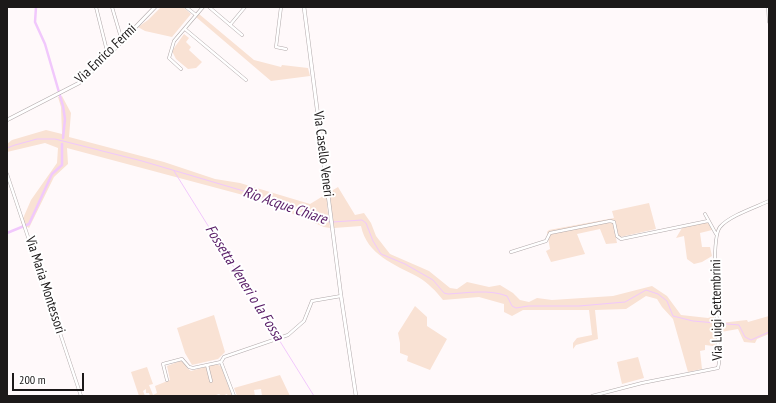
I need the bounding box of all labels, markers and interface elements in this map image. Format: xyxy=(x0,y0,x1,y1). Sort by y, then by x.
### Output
street label: Via Enrico Fermi xyxy=(72,21,140,87)
street label: Via Casello Veneri xyxy=(309,110,337,198)
water label: Rio Acque Chiare xyxy=(241,183,329,229)
water label: Fossetta Veneri o la Fossa xyxy=(201,222,287,344)
street label: Via Maria Montessori xyxy=(21,234,69,336)
street label: Via Luigi Settembrini xyxy=(708,259,726,361)
scale bar xyxy=(14,365,86,391)
text: 200 m xyxy=(19,372,46,387)

